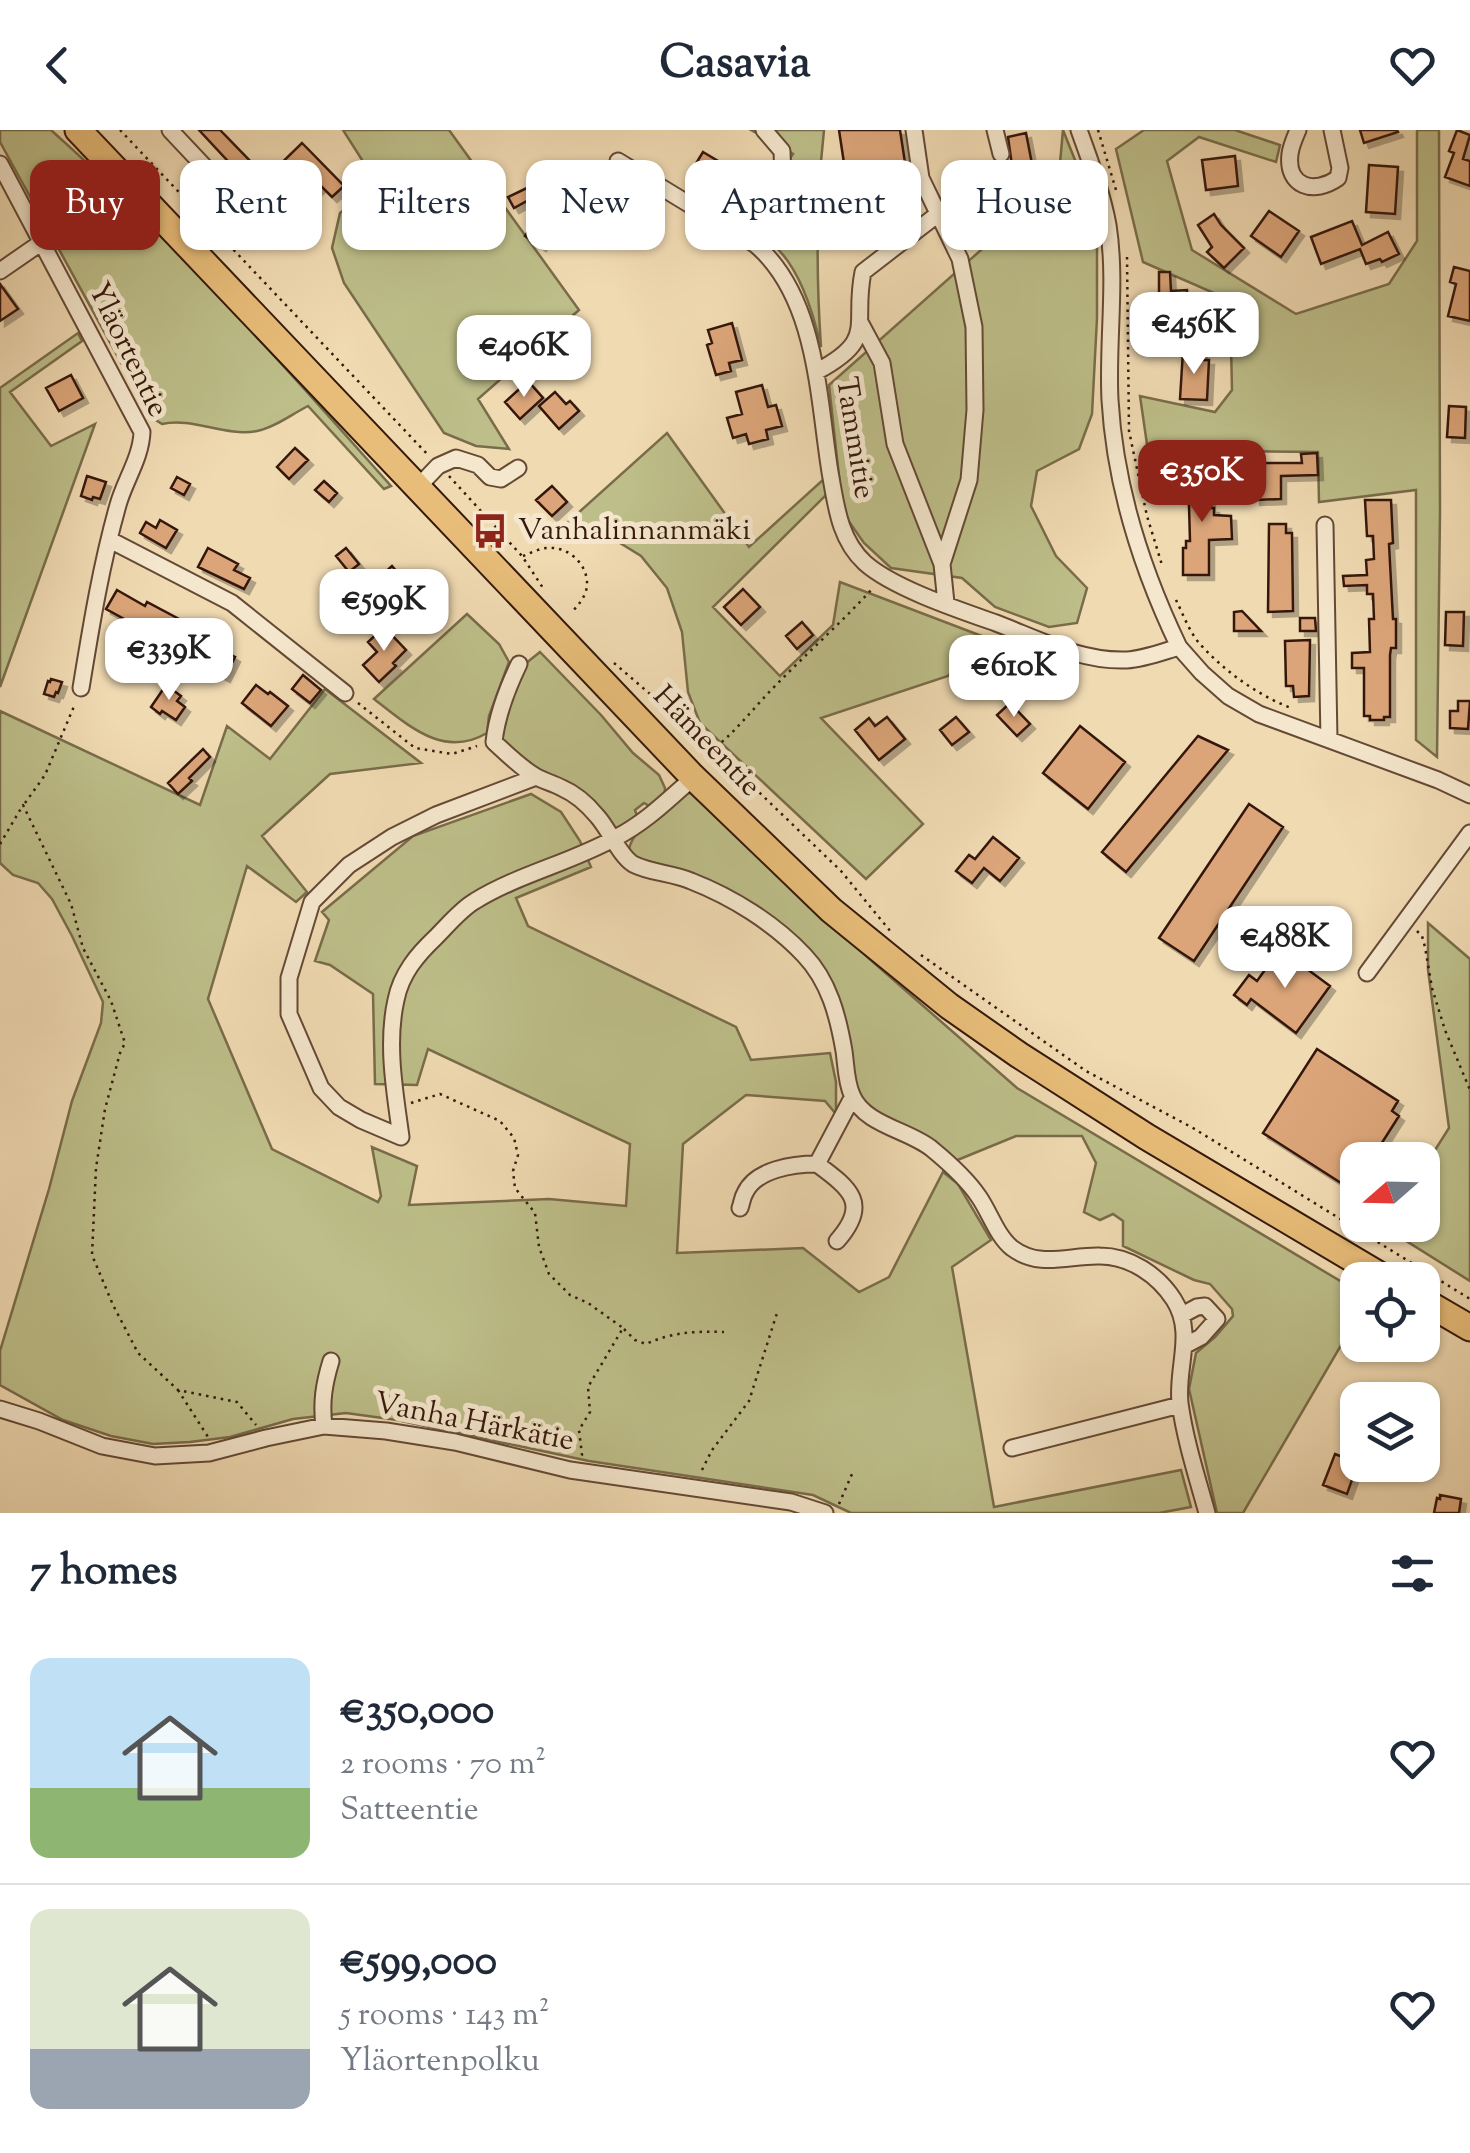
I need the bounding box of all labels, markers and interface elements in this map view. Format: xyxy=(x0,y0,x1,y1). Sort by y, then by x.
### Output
text: Casavia xyxy=(659,33,811,98)
icon: back xyxy=(30,38,85,93)
icon: heart xyxy=(1385,38,1440,93)
chip: Buy xyxy=(30,160,160,250)
chip: Rent xyxy=(180,160,322,250)
chip: Filters xyxy=(342,160,506,250)
chip: New xyxy=(526,160,665,250)
chip: Apartment xyxy=(685,160,921,250)
chip: House xyxy=(941,160,1108,250)
street label: Yläortentie xyxy=(76,275,178,425)
pin: €456K xyxy=(1124,292,1264,377)
text: €456K xyxy=(1152,301,1236,347)
pin: €406K xyxy=(454,315,594,400)
text: €406K xyxy=(479,324,569,370)
street label: Tammitie xyxy=(823,374,885,502)
pin: €350K xyxy=(1132,440,1272,525)
text: €350K xyxy=(1160,449,1244,495)
place label: Vanhalinnanmäki xyxy=(518,510,751,553)
bus stop icon: Vanhalinnanmäki xyxy=(471,512,509,550)
pin: €599K xyxy=(314,569,454,654)
text: €599K xyxy=(342,578,426,624)
pin: €339K xyxy=(99,618,239,703)
text: €339K xyxy=(127,627,211,673)
pin: €610K xyxy=(944,635,1084,720)
text: €610K xyxy=(971,644,1057,690)
street label: Hämeentie xyxy=(642,677,770,807)
pin: €488K xyxy=(1215,906,1355,991)
text: €488K xyxy=(1240,915,1330,961)
north arrow xyxy=(1340,1142,1440,1242)
map controls xyxy=(1340,1142,1440,1482)
button: locate xyxy=(1340,1262,1440,1362)
button: layers xyxy=(1340,1382,1440,1482)
street label: Vanha Härkätie xyxy=(370,1383,578,1463)
text: 7 homes xyxy=(30,1543,178,1603)
icon: filters xyxy=(1385,1546,1440,1601)
text: €350,000 xyxy=(340,1682,494,1742)
icon: home xyxy=(110,1698,230,1818)
icon: heart xyxy=(1385,1731,1440,1786)
text: 2 rooms · 70 m² xyxy=(340,1742,546,1788)
text: Satteentie xyxy=(340,1788,479,1834)
text: €599,000 xyxy=(340,1933,497,1993)
icon: home xyxy=(110,1949,230,2069)
icon: heart xyxy=(1385,1982,1440,2037)
text: 5 rooms · 143 m² xyxy=(340,1993,550,2039)
text: Yläortenpolku xyxy=(340,2039,540,2085)

